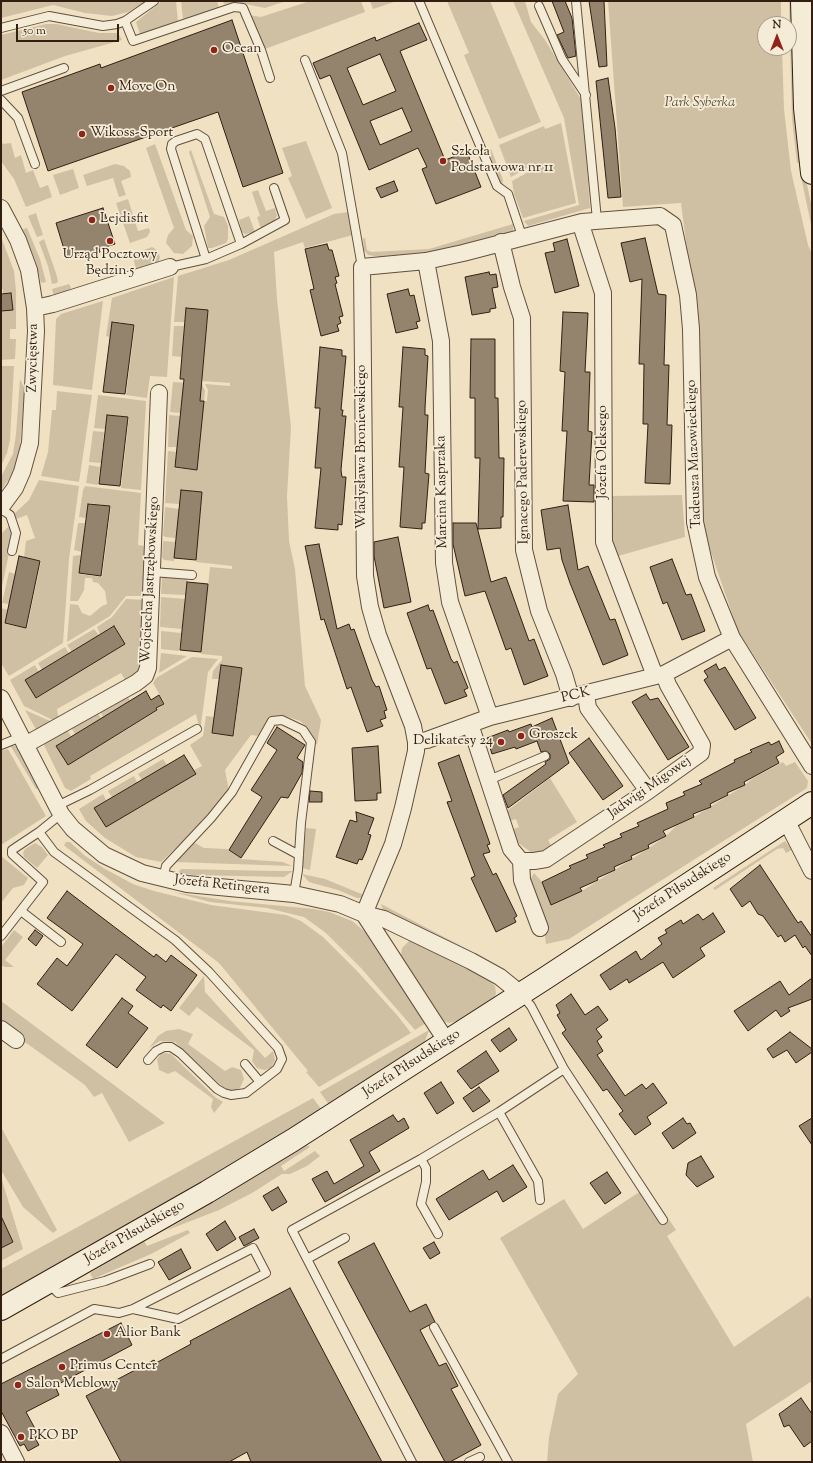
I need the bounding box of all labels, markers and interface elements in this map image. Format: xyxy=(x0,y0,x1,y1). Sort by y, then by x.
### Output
scale bar xyxy=(18,16,121,42)
north arrow xyxy=(757,16,797,56)
text: N xyxy=(773,17,781,33)
text: 50 m xyxy=(23,22,46,40)
place label: Ocean xyxy=(222,42,262,58)
marker: Ocean xyxy=(209,45,219,55)
place label: Move On xyxy=(119,80,176,96)
marker: Move On xyxy=(106,83,116,93)
park label: Park Syberka xyxy=(665,96,735,112)
place label: Wikoss-Sport xyxy=(90,126,173,142)
marker: Wikoss-Sport xyxy=(77,129,87,139)
place label: Szkoła Podstawowa nr 11 xyxy=(451,145,554,178)
marker: Szkoła Podstawowa nr 11 xyxy=(438,156,448,166)
place label: Lejdisfit xyxy=(100,212,149,228)
marker: Lejdisfit xyxy=(87,215,97,225)
marker: Urząd Pocztowy Będzin 5 xyxy=(105,236,115,246)
place label: Urząd Pocztowy Będzin 5 xyxy=(62,248,158,280)
street label: Zwycięstwa xyxy=(25,323,43,393)
street label: Władysława Broniewskiego xyxy=(355,365,371,529)
street label: Tadeusza Mazowieckiego xyxy=(684,379,706,529)
street label: Ignacego Paderewskiego xyxy=(514,400,534,544)
street label: Józefa Oleksego xyxy=(596,405,612,499)
street label: Marcina Kasprzaka xyxy=(434,435,452,549)
street label: Wojciecha Jastrzębowskiego xyxy=(138,496,164,664)
street label: PCK xyxy=(560,684,592,708)
place label: Groszek xyxy=(529,728,578,744)
marker: Groszek xyxy=(516,731,526,741)
place label: Delikatesy 24 xyxy=(413,734,493,750)
marker: Delikatesy 24 xyxy=(496,737,506,747)
street label: Jadwigi Migowej xyxy=(605,753,695,823)
street label: Józefa Piłsudskiego xyxy=(631,849,735,925)
street label: Józefa Retingera xyxy=(173,873,271,899)
street label: Józefa Piłsudskiego xyxy=(360,1026,464,1102)
street label: Józefa Piłsudskiego xyxy=(82,1198,188,1268)
place label: Alior Bank xyxy=(115,1326,181,1342)
marker: Alior Bank xyxy=(102,1329,112,1339)
place label: Primus Center xyxy=(70,1359,157,1375)
marker: Primus Center xyxy=(57,1362,67,1372)
place label: Salon Meblowy xyxy=(26,1377,119,1393)
marker: Salon Meblowy xyxy=(13,1380,23,1390)
place label: PKO BP xyxy=(29,1429,78,1445)
marker: PKO BP xyxy=(16,1432,26,1442)

